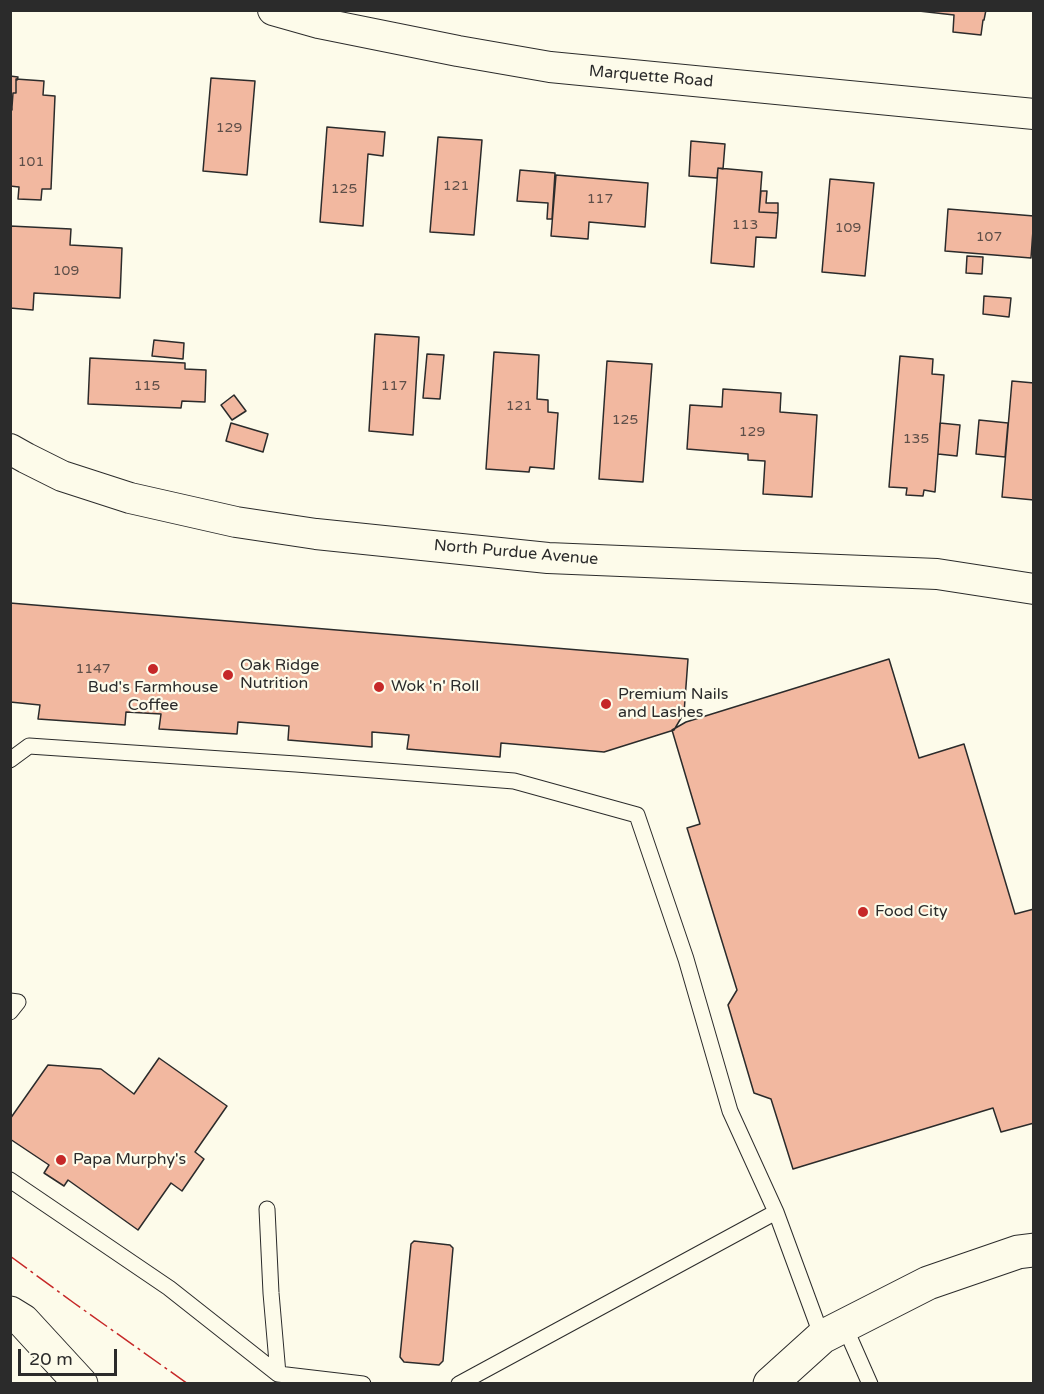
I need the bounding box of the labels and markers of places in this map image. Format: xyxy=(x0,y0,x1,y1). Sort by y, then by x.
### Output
place label: Oak Ridge Nutrition xyxy=(240,656,319,694)
marker: Bud's Farmhouse Coffee xyxy=(146,662,160,676)
marker: Oak Ridge Nutrition xyxy=(221,668,235,682)
place label: Wok 'n' Roll xyxy=(391,677,479,697)
place label: Bud's Farmhouse Coffee xyxy=(88,678,218,716)
marker: Wok 'n' Roll xyxy=(372,680,386,694)
place label: Premium Nails and Lashes xyxy=(618,685,728,723)
marker: Premium Nails and Lashes xyxy=(599,697,613,711)
place label: Food City xyxy=(875,902,948,922)
marker: Food City xyxy=(856,905,870,919)
place label: Papa Murphy's xyxy=(73,1150,186,1170)
marker: Papa Murphy's xyxy=(54,1153,68,1167)

